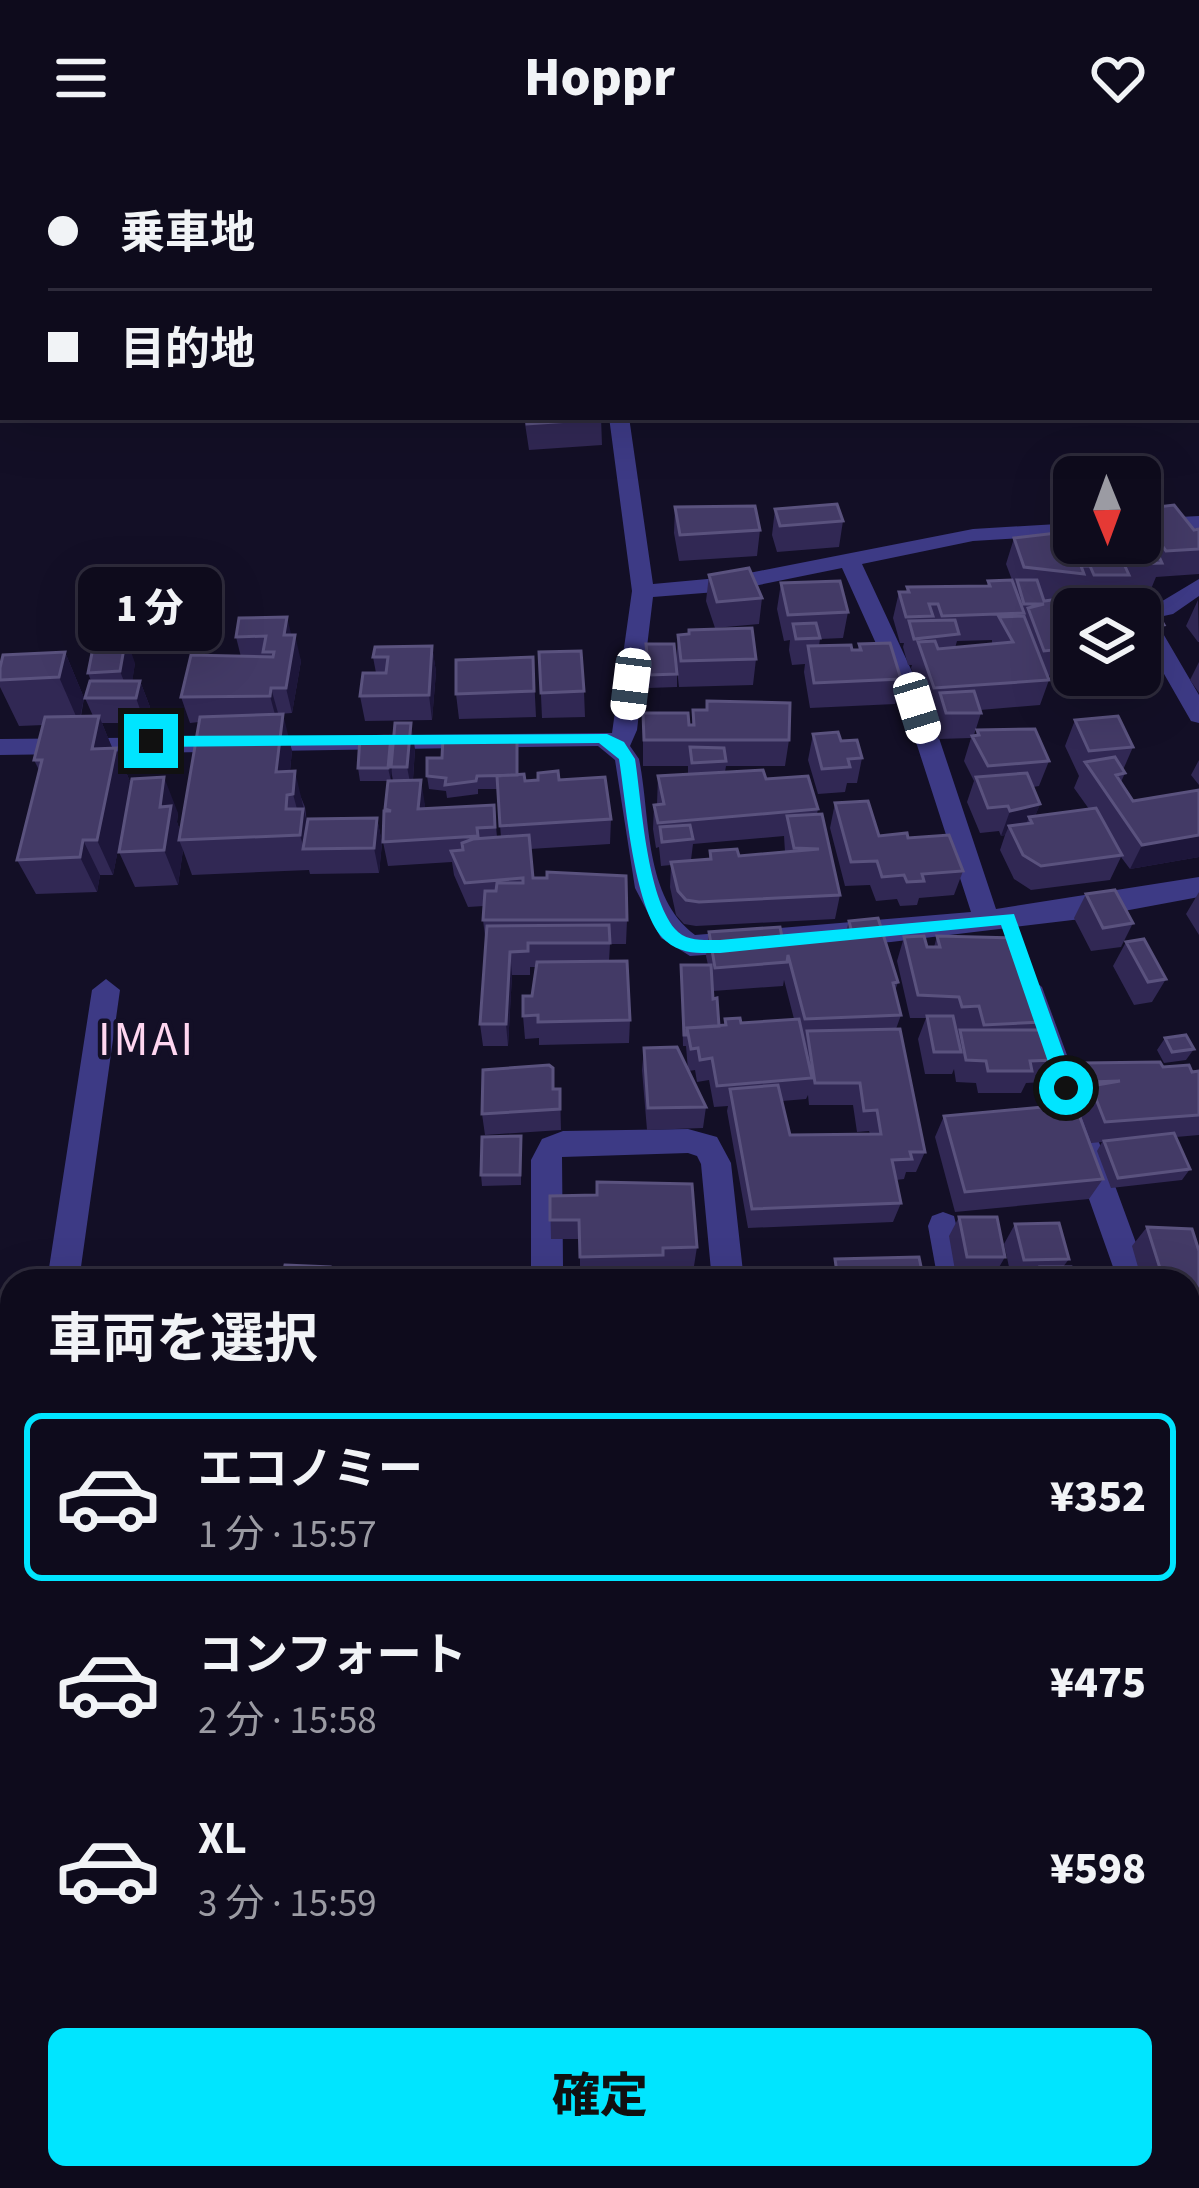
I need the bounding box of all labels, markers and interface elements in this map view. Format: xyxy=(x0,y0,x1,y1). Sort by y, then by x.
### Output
text: Hoppr xyxy=(524,40,675,117)
icon: menu xyxy=(48,45,114,111)
icon: heart xyxy=(1085,45,1151,111)
text: 乗車地 xyxy=(120,202,255,266)
text: 目的地 xyxy=(120,318,255,382)
north arrow xyxy=(1053,456,1161,564)
map controls xyxy=(1053,456,1161,696)
callout: 1 分 xyxy=(79,567,223,651)
text: 1 分 xyxy=(116,581,184,637)
button: layers xyxy=(1053,588,1161,696)
car xyxy=(609,646,653,722)
car xyxy=(889,668,945,748)
route end xyxy=(124,714,178,768)
district label: IMAI xyxy=(98,1006,196,1074)
route start xyxy=(1039,1061,1093,1115)
text: 車両を選択 xyxy=(48,1302,318,1379)
text: エコノミー xyxy=(198,1438,423,1502)
icon: car xyxy=(54,1443,162,1551)
text: ¥352 xyxy=(1050,1465,1146,1529)
text: 1 分 · 15:57 xyxy=(198,1507,377,1563)
text: コンフォート xyxy=(198,1624,467,1688)
icon: car xyxy=(54,1629,162,1737)
text: ¥475 xyxy=(1050,1651,1146,1715)
text: 2 分 · 15:58 xyxy=(198,1693,377,1749)
text: XL xyxy=(198,1807,247,1871)
icon: car xyxy=(54,1815,162,1923)
text: ¥598 xyxy=(1050,1837,1146,1901)
text: 3 分 · 15:59 xyxy=(198,1876,377,1932)
button: 確定 xyxy=(48,2028,1152,2166)

